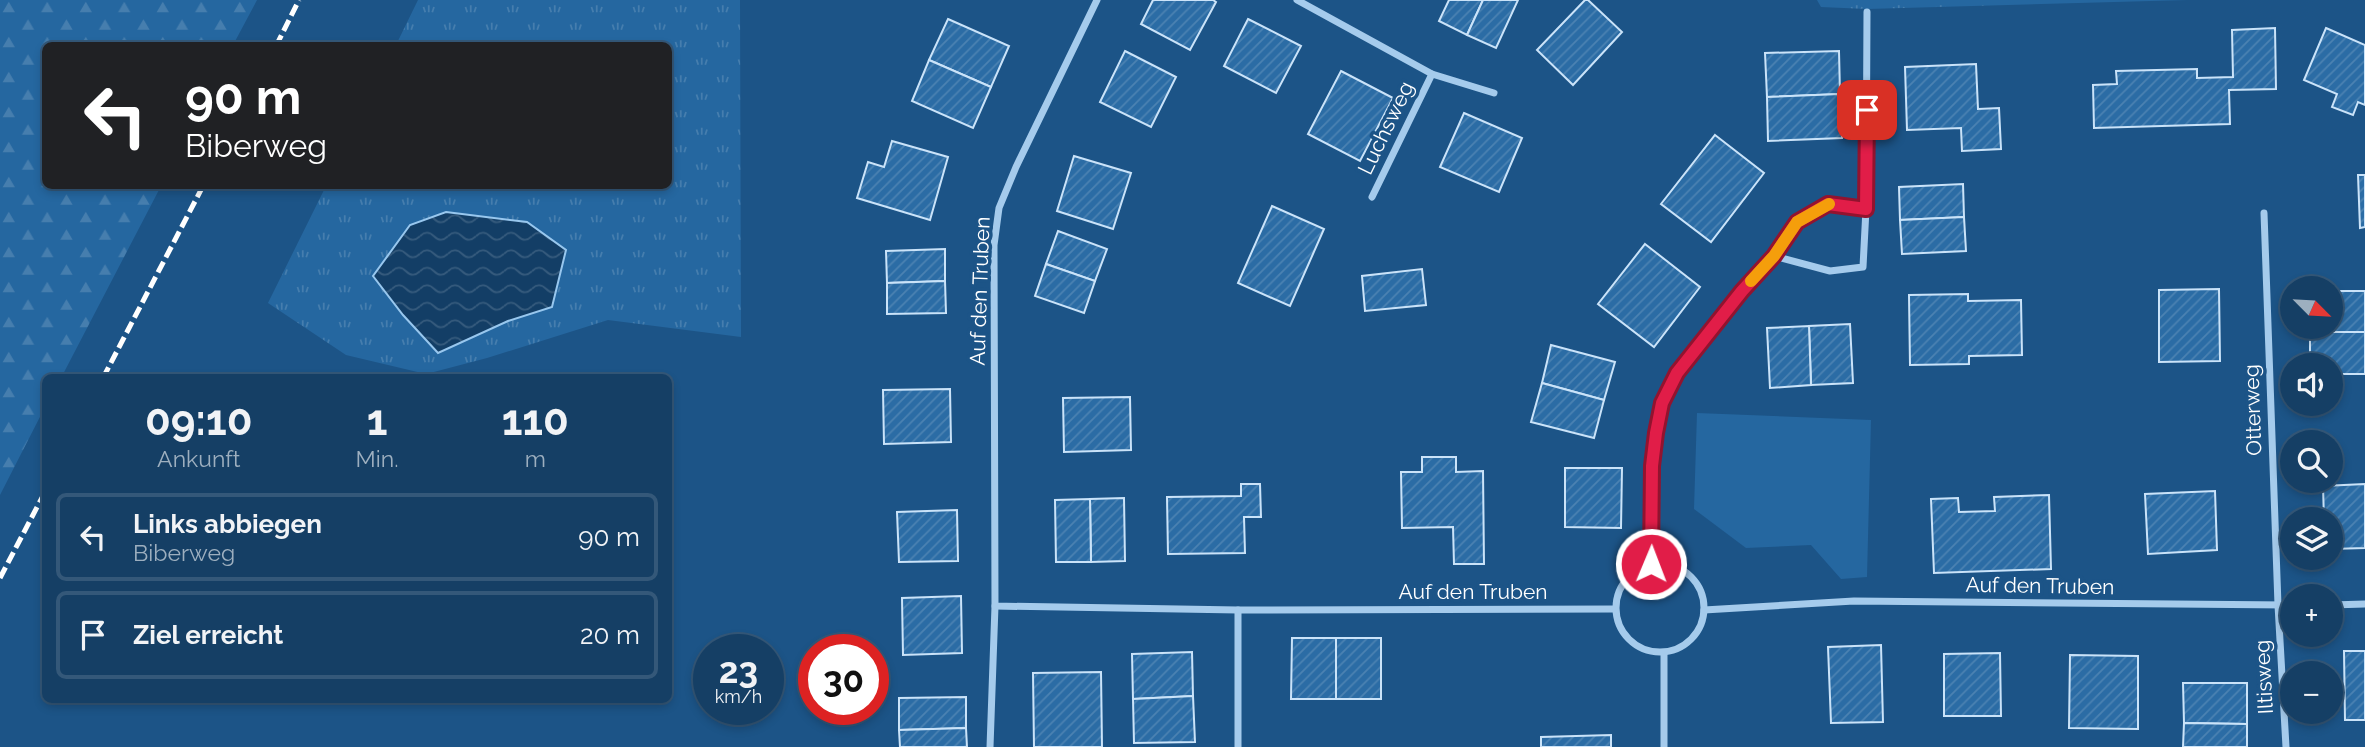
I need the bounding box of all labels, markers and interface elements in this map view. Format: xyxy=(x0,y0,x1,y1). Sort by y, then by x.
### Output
text: 90 m xyxy=(185,68,301,125)
icon: left xyxy=(70,70,161,161)
street label: Luchsweg xyxy=(1352,77,1419,178)
pin xyxy=(1837,80,1897,140)
icon: arrive xyxy=(1848,91,1886,129)
text: Biberweg xyxy=(185,127,327,164)
street label: Auf den Truben xyxy=(964,216,995,366)
north arrow xyxy=(2280,276,2343,340)
map controls xyxy=(2280,276,2343,724)
button: sound xyxy=(2280,353,2343,416)
street label: Otterweg xyxy=(2238,364,2267,456)
text: 09:10 xyxy=(145,396,253,445)
text: 1 xyxy=(367,396,387,445)
text: 110 xyxy=(502,396,569,445)
button: search xyxy=(2280,430,2343,493)
text: Ankunft xyxy=(157,445,241,472)
text: Min. xyxy=(356,445,399,472)
text: m xyxy=(525,445,546,472)
button: layers xyxy=(2280,507,2343,570)
text: Links abbiegen xyxy=(133,509,322,539)
icon: left xyxy=(74,518,112,556)
text: 90 m xyxy=(578,522,640,552)
position arrow xyxy=(1614,527,1688,601)
text: Biberweg xyxy=(133,539,235,566)
street label: Auf den Truben xyxy=(1965,572,2115,599)
street label: Auf den Truben xyxy=(1399,579,1547,604)
button: + xyxy=(2280,584,2343,647)
icon: arrive xyxy=(74,616,112,654)
text: Ziel erreicht xyxy=(133,620,283,650)
text: 20 m xyxy=(580,620,640,650)
speed limit sign: 30 xyxy=(798,634,889,725)
street label: Iltisweg xyxy=(2249,639,2278,715)
text: 23 xyxy=(719,650,758,691)
button: − xyxy=(2280,661,2343,724)
text: km/h xyxy=(715,686,762,707)

